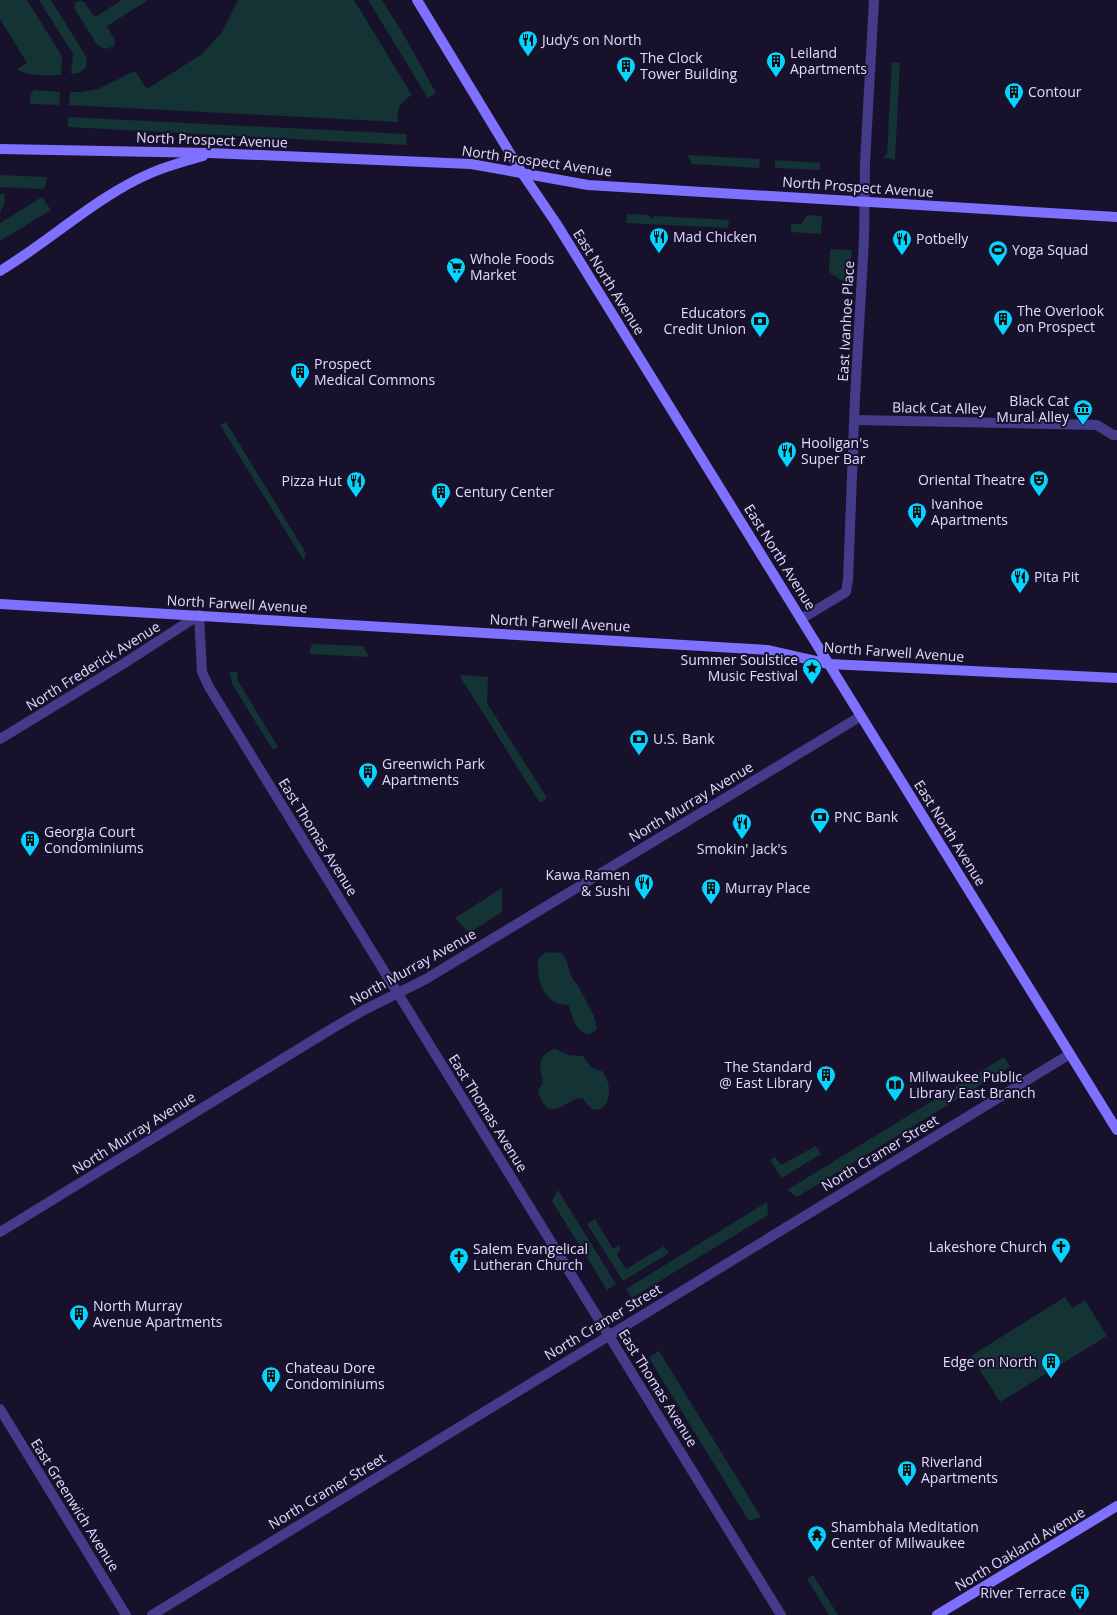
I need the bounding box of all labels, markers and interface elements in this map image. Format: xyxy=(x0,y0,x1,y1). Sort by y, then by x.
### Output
restaurant icon: Judy’s on North xyxy=(517,29,539,57)
place label: Judy’s on North xyxy=(540,30,642,49)
place label: Leiland Apartments xyxy=(790,43,867,78)
place label: The Clock Tower Building xyxy=(640,48,738,83)
building icon: Leiland Apartments xyxy=(765,50,787,78)
building icon: The Clock Tower Building xyxy=(615,55,637,83)
building icon: Contour xyxy=(1003,81,1025,109)
place label: Contour xyxy=(1028,82,1082,101)
street label: North Prospect Avenue xyxy=(136,127,288,152)
street label: North Prospect Avenue xyxy=(461,141,614,180)
street label: North Prospect Avenue xyxy=(782,172,934,201)
street label: East North Avenue xyxy=(569,225,650,338)
restaurant icon: Mad Chicken xyxy=(648,226,670,254)
place label: Mad Chicken xyxy=(673,227,757,246)
restaurant icon: Potbelly xyxy=(891,228,913,256)
place label: Potbelly xyxy=(916,229,969,248)
sports icon: Yoga Squad xyxy=(987,239,1009,267)
place label: Yoga Squad xyxy=(1012,240,1088,259)
place label: Whole Foods Market xyxy=(470,249,555,284)
supermarket icon: Whole Foods Market xyxy=(445,256,467,284)
street label: East Ivanhoe Place xyxy=(833,260,858,382)
place label: The Overlook on Prospect xyxy=(1017,301,1105,336)
place label: Educators Credit Union xyxy=(664,303,746,338)
building icon: The Overlook on Prospect xyxy=(992,308,1014,336)
bank icon: Educators Credit Union xyxy=(749,310,771,338)
place label: Prospect Medical Commons xyxy=(314,354,435,389)
building icon: Prospect Medical Commons xyxy=(289,361,311,389)
place label: Black Cat Mural Alley xyxy=(996,391,1070,426)
street label: Black Cat Alley xyxy=(892,397,987,418)
museum icon: Black Cat Mural Alley xyxy=(1072,398,1094,426)
place label: Hooligan's Super Bar xyxy=(801,433,869,468)
restaurant icon: Hooligan's Super Bar xyxy=(776,440,798,468)
theatre icon: Oriental Theatre xyxy=(1028,469,1050,497)
restaurant icon: Pizza Hut xyxy=(345,470,367,498)
place label: Oriental Theatre xyxy=(918,470,1025,489)
place label: Pizza Hut xyxy=(282,471,342,490)
building icon: Century Center xyxy=(430,481,452,509)
place label: Century Center xyxy=(455,482,554,501)
place label: Ivanhoe Apartments xyxy=(931,494,1008,529)
street label: East North Avenue xyxy=(740,500,821,613)
building icon: Ivanhoe Apartments xyxy=(906,501,928,529)
restaurant icon: Pita Pit xyxy=(1009,566,1031,594)
place label: Pita Pit xyxy=(1034,567,1079,586)
street label: North Farwell Avenue xyxy=(166,590,308,617)
street label: North Farwell Avenue xyxy=(489,609,631,636)
street label: North Frederick Avenue xyxy=(22,616,164,715)
street label: North Farwell Avenue xyxy=(823,637,965,666)
place label: Summer Soulstice Music Festival xyxy=(681,650,798,685)
place icon: Summer Soulstice Music Festival xyxy=(801,657,823,685)
bank icon: U.S. Bank xyxy=(628,728,650,756)
place label: U.S. Bank xyxy=(653,729,715,748)
place label: Greenwich Park Apartments xyxy=(382,754,485,789)
street label: North Murray Avenue xyxy=(625,757,756,846)
building icon: Greenwich Park Apartments xyxy=(357,761,379,789)
street label: East Thomas Avenue xyxy=(274,774,362,899)
street label: East North Avenue xyxy=(910,776,991,889)
bank icon: PNC Bank xyxy=(809,806,831,834)
place label: PNC Bank xyxy=(834,807,899,826)
restaurant icon: Smokin' Jack's xyxy=(731,812,753,840)
place label: Georgia Court Condominiums xyxy=(44,822,144,857)
building icon: Georgia Court Condominiums xyxy=(19,829,41,857)
place label: Smokin' Jack's xyxy=(697,839,788,858)
place label: Kawa Ramen & Sushi xyxy=(546,865,630,900)
restaurant icon: Kawa Ramen & Sushi xyxy=(633,872,655,900)
building icon: Murray Place xyxy=(700,877,722,905)
place label: Murray Place xyxy=(725,878,810,897)
street label: North Murray Avenue xyxy=(346,924,479,1009)
street label: East Thomas Avenue xyxy=(444,1050,532,1175)
place label: The Standard @ East Library xyxy=(719,1057,813,1092)
building icon: The Standard @ East Library xyxy=(815,1064,837,1092)
place label: Milwaukee Public Library East Branch xyxy=(909,1067,1036,1102)
library icon: Milwaukee Public Library East Branch xyxy=(884,1074,906,1102)
street label: North Murray Avenue xyxy=(69,1087,199,1178)
street label: North Cramer Street xyxy=(818,1110,942,1195)
church icon: Lakeshore Church xyxy=(1050,1236,1072,1264)
place label: Lakeshore Church xyxy=(929,1237,1047,1256)
place label: Salem Evangelical Lutheran Church xyxy=(473,1239,588,1274)
church icon: Salem Evangelical Lutheran Church xyxy=(448,1246,470,1274)
street label: North Cramer Street xyxy=(541,1279,665,1364)
place label: North Murray Avenue Apartments xyxy=(93,1296,223,1331)
building icon: North Murray Avenue Apartments xyxy=(68,1303,90,1331)
street label: East Thomas Avenue xyxy=(614,1325,702,1450)
building icon: Edge on North xyxy=(1040,1351,1062,1379)
place label: Edge on North xyxy=(943,1352,1037,1371)
place label: Chateau Dore Condominiums xyxy=(285,1358,385,1393)
building icon: Chateau Dore Condominiums xyxy=(260,1365,282,1393)
street label: East Greenwich Avenue xyxy=(27,1435,124,1575)
street label: North Cramer Street xyxy=(265,1448,389,1533)
place label: Riverland Apartments xyxy=(921,1452,998,1487)
building icon: Riverland Apartments xyxy=(896,1459,918,1487)
street label: North Oakland Avenue xyxy=(951,1502,1089,1595)
place label: Shambhala Meditation Center of Milwaukee xyxy=(831,1517,979,1552)
temple icon: Shambhala Meditation Center of Milwaukee xyxy=(806,1524,828,1552)
building icon: River Terrace xyxy=(1069,1582,1091,1610)
place label: River Terrace xyxy=(980,1583,1066,1602)

